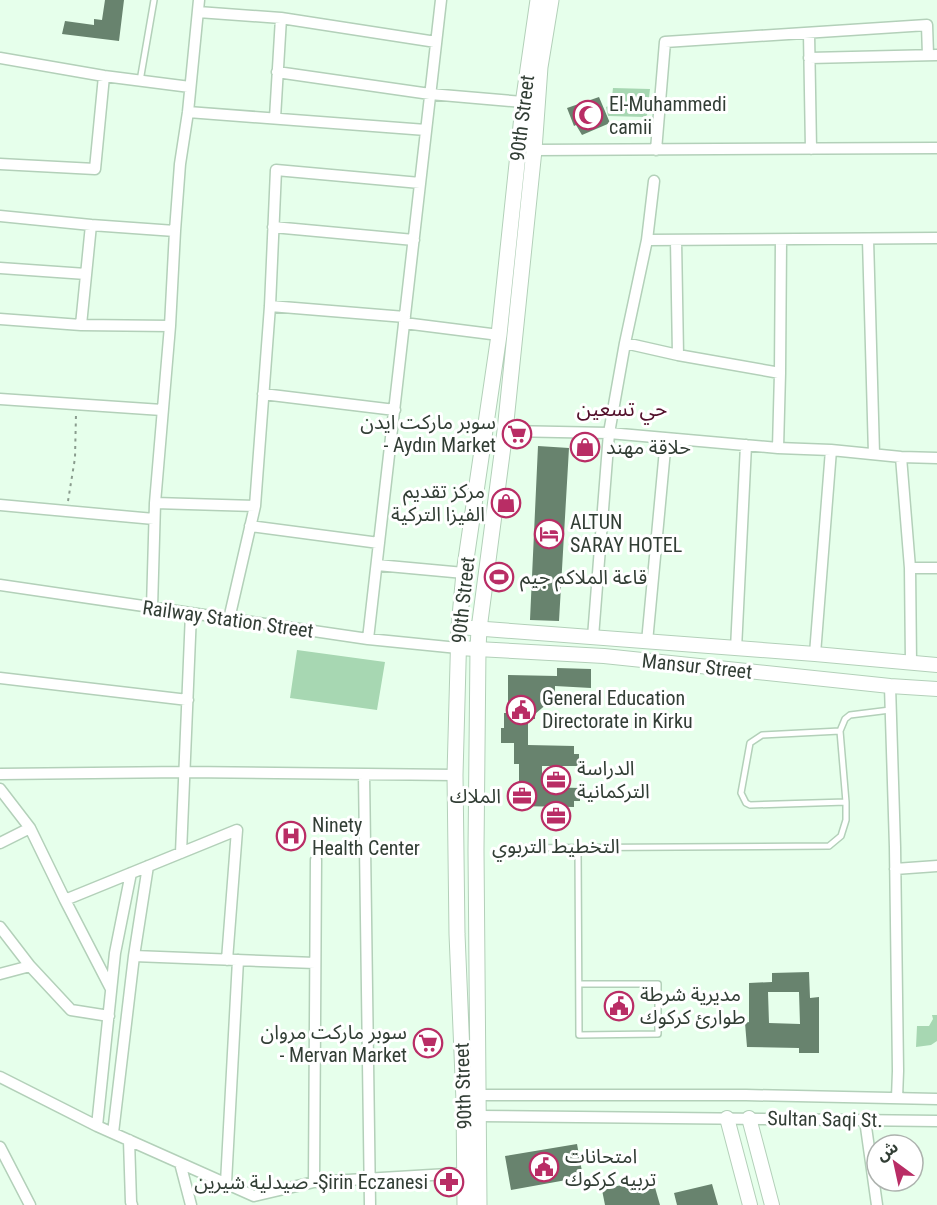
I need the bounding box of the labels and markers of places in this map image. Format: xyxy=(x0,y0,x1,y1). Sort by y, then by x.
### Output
place label: El-Muhammedi camii xyxy=(609,92,727,139)
mosque icon: El-Muhammedi camii xyxy=(572,99,604,131)
place label: سوبر ماركت ايدن - Aydın Market xyxy=(360,410,496,457)
supermarket icon: سوبر ماركت ايدن - Aydın Market xyxy=(501,418,533,450)
shop icon: حلاقة مهند xyxy=(569,431,601,463)
place label: حلاقة مهند xyxy=(606,435,691,459)
place label: مركز تقديم الفيزا التركية xyxy=(391,479,485,526)
shop icon: مركز تقديم الفيزا التركية xyxy=(490,487,522,519)
place label: ALTUN SARAY HOTEL xyxy=(570,510,682,557)
hotel icon: ALTUN SARAY HOTEL xyxy=(533,518,565,550)
sports icon: قاعة الملاكم جيم xyxy=(483,561,515,593)
place label: قاعة الملاكم جيم xyxy=(520,565,647,592)
place label: General Education Directorate in Kirku xyxy=(542,686,693,733)
public building icon: General Education Directorate in Kirku xyxy=(505,694,537,726)
place label: الدراسة التركمانية xyxy=(577,756,650,803)
office icon: الدراسة التركمانية xyxy=(540,764,572,796)
office icon: الملاك xyxy=(506,780,538,812)
place label: الملاك xyxy=(450,784,501,808)
office icon: التخطيط التربوي xyxy=(540,800,572,832)
place label: Ninety Health Center xyxy=(312,813,420,860)
hospital icon: Ninety Health Center xyxy=(275,820,307,852)
place label: التخطيط التربوي xyxy=(492,834,620,862)
place label: مديرية شرطة طوارئ كركوك xyxy=(640,982,746,1029)
public building icon: مديرية شرطة طوارئ كركوك xyxy=(603,990,635,1022)
place label: سوبر ماركت مروان - Mervan Market xyxy=(261,1020,407,1067)
supermarket icon: سوبر ماركت مروان - Mervan Market xyxy=(412,1027,444,1059)
place label: امتحانات تربيه كركوك xyxy=(565,1144,656,1191)
public building icon: امتحانات تربيه كركوك xyxy=(528,1151,560,1183)
pharmacy icon: صيدلية شيرين -Şirin Eczanesi xyxy=(433,1166,465,1198)
place label: صيدلية شيرين -Şirin Eczanesi xyxy=(194,1170,428,1194)

